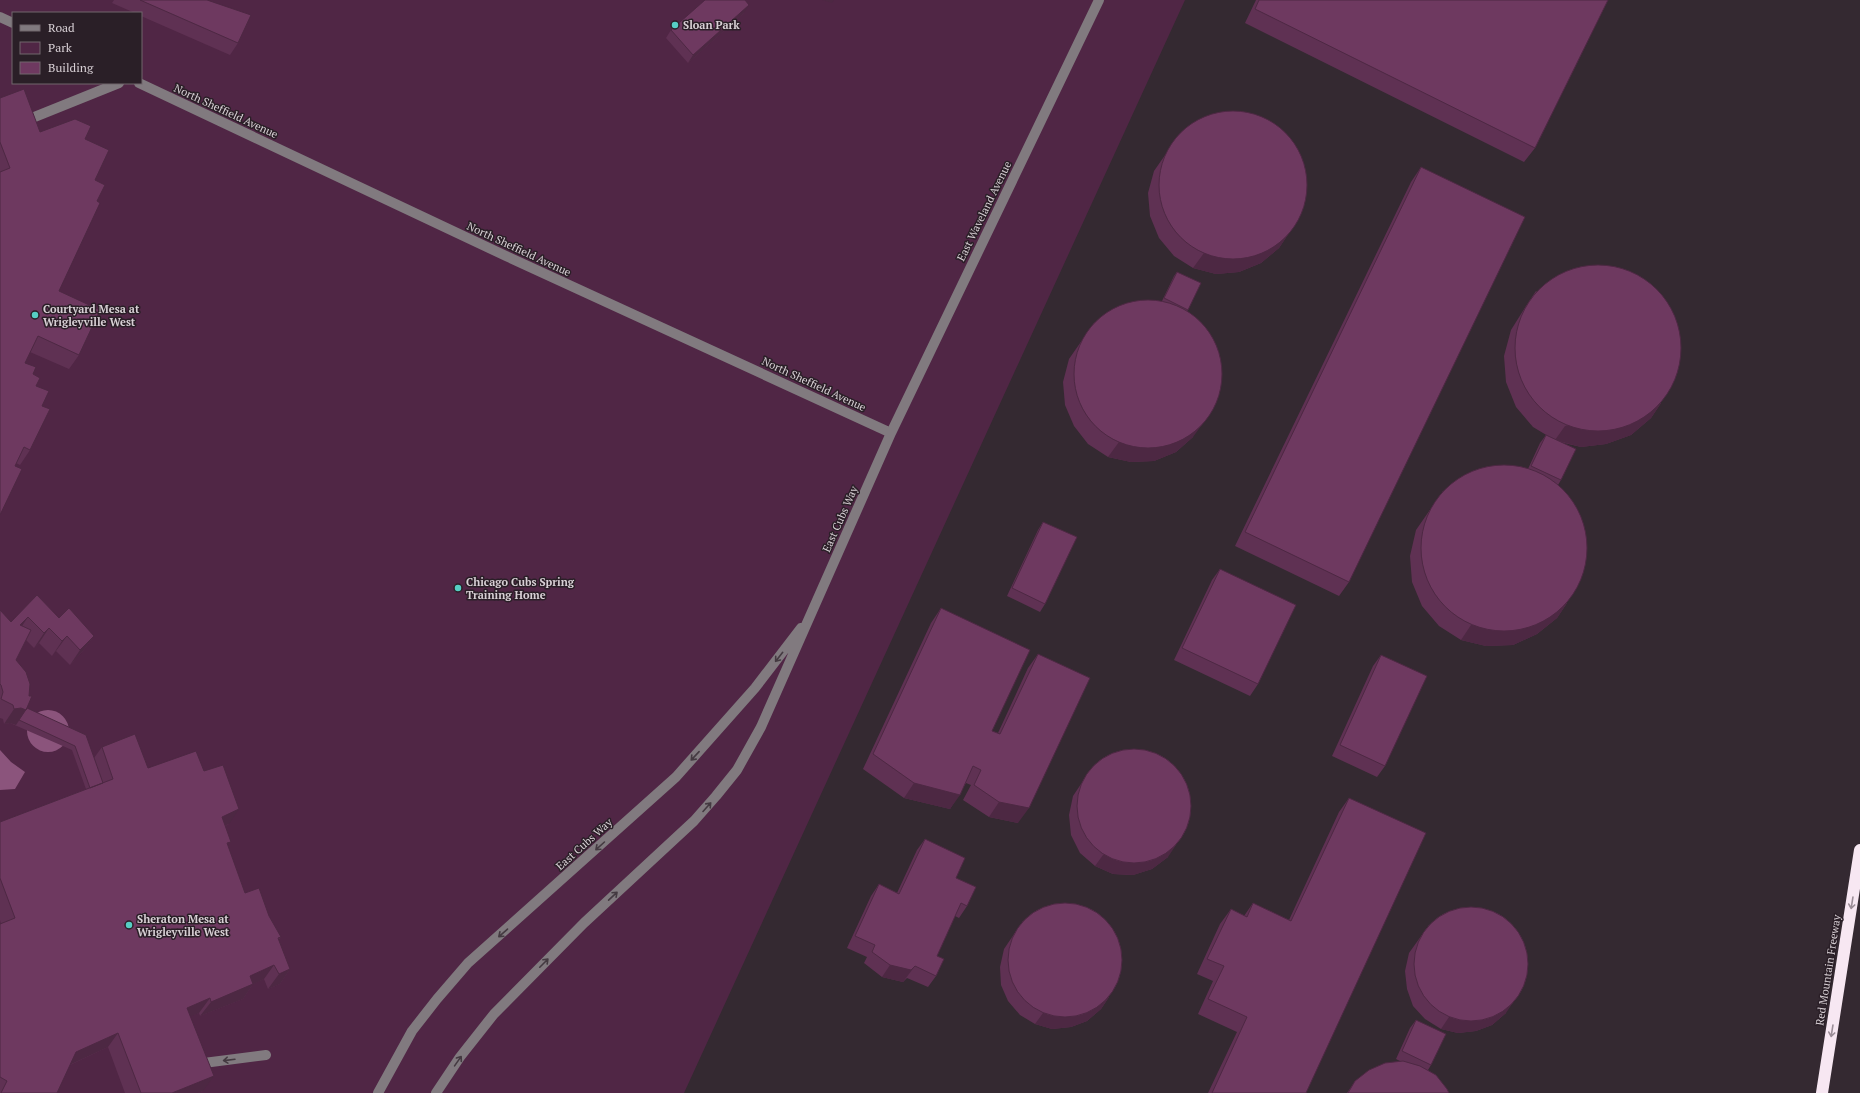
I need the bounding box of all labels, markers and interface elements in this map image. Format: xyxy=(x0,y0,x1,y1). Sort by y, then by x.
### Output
legend xyxy=(12,12,142,84)
place label: Sloan Park xyxy=(683,18,740,32)
text: Road xyxy=(48,20,75,35)
marker: Sloan Park xyxy=(670,20,680,30)
text: Park xyxy=(48,40,73,55)
text: Building xyxy=(48,60,94,75)
street label: North Sheffield Avenue xyxy=(172,81,281,141)
street label: East Waveland Avenue xyxy=(954,158,1014,263)
street label: North Sheffield Avenue xyxy=(465,219,574,279)
place label: Courtyard Mesa at Wrigleyville West xyxy=(43,302,140,329)
marker: Courtyard Mesa at Wrigleyville West xyxy=(30,310,40,320)
street label: North Sheffield Avenue xyxy=(760,354,869,414)
street label: East Cubs Way xyxy=(819,483,861,554)
place label: Chicago Cubs Spring Training Home xyxy=(466,575,575,602)
marker: Chicago Cubs Spring Training Home xyxy=(453,583,463,593)
one-way arrow xyxy=(774,652,783,663)
one-way arrow xyxy=(690,751,699,761)
one-way arrow xyxy=(702,802,711,812)
street label: East Cubs Way xyxy=(553,815,615,873)
one-way arrow xyxy=(595,841,605,850)
one-way arrow xyxy=(608,891,618,901)
one-way arrow xyxy=(1848,896,1856,909)
place label: Sheraton Mesa at Wrigleyville West xyxy=(137,912,230,939)
street label: Red Mountain Freeway xyxy=(1812,913,1844,1026)
marker: Sheraton Mesa at Wrigleyville West xyxy=(124,920,134,930)
one-way arrow xyxy=(498,928,509,937)
one-way arrow xyxy=(539,958,549,968)
one-way arrow xyxy=(1827,1024,1835,1037)
one-way arrow xyxy=(454,1055,462,1066)
one-way arrow xyxy=(223,1056,236,1064)

